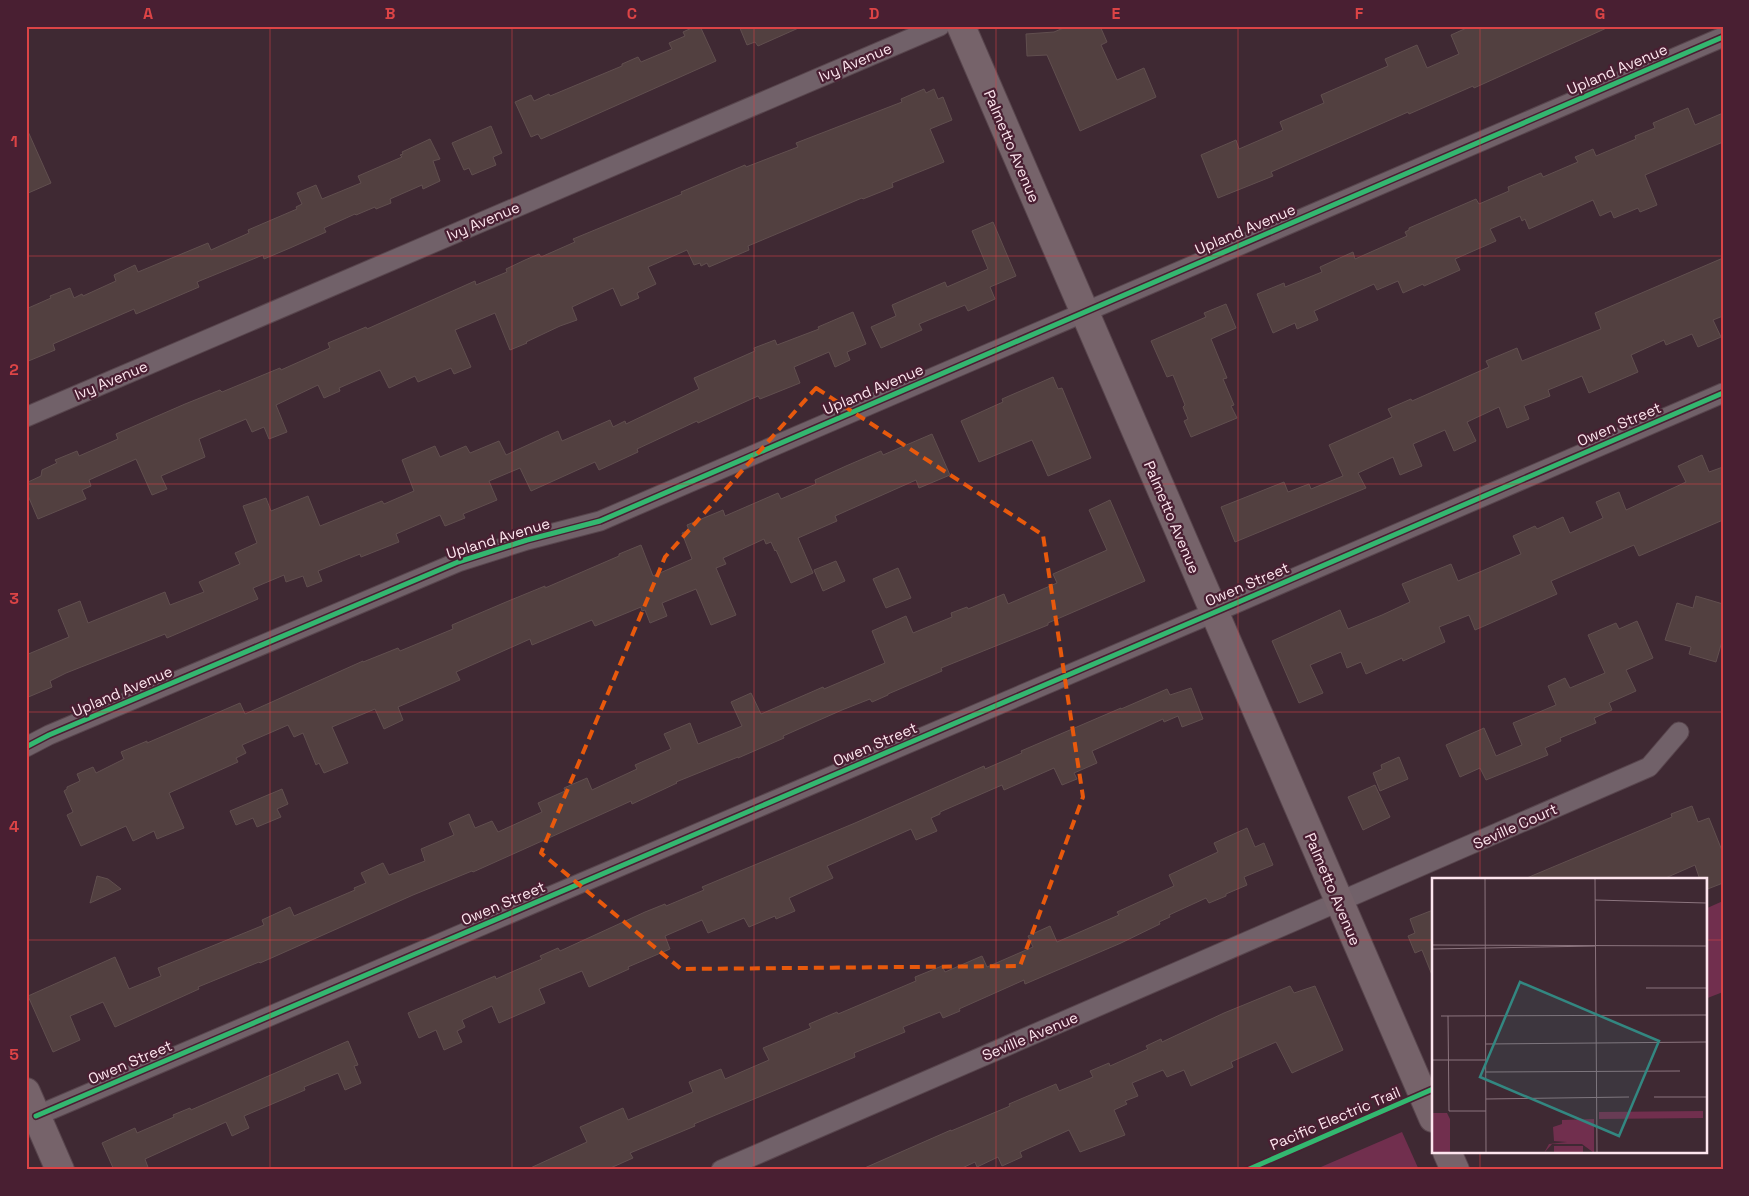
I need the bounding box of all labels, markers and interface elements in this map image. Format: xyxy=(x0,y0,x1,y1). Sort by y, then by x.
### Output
text: A xyxy=(143,3,153,24)
text: B xyxy=(385,3,395,24)
text: C xyxy=(627,3,637,24)
text: D xyxy=(869,3,879,24)
text: E xyxy=(1112,3,1121,24)
text: F xyxy=(1355,3,1364,24)
text: G xyxy=(1595,3,1605,24)
street label: Ivy Avenue xyxy=(816,38,895,86)
street label: Upland Avenue xyxy=(1564,39,1670,99)
street label: Palmetto Avenue xyxy=(980,87,1044,205)
text: 1 xyxy=(10,131,18,152)
street label: Ivy Avenue xyxy=(444,197,523,245)
street label: Upland Avenue xyxy=(1192,199,1298,259)
street label: Ivy Avenue xyxy=(72,356,151,404)
text: 2 xyxy=(9,359,19,380)
street label: Upland Avenue xyxy=(820,359,926,419)
street label: Owen Street xyxy=(1574,398,1664,450)
street label: Palmetto Avenue xyxy=(1140,458,1204,576)
street label: Upland Avenue xyxy=(444,513,552,563)
street label: Owen Street xyxy=(1202,558,1292,610)
text: 3 xyxy=(9,588,19,609)
street label: Upland Avenue xyxy=(69,661,175,721)
street label: Owen Street xyxy=(830,718,920,770)
street label: Seville Court xyxy=(1470,799,1560,853)
text: 4 xyxy=(9,816,19,837)
street label: Palmetto Avenue xyxy=(1301,830,1365,948)
street label: Owen Street xyxy=(458,877,548,929)
inset map xyxy=(1432,878,1706,1154)
street label: Seville Avenue xyxy=(979,1007,1081,1065)
street label: Owen Street xyxy=(85,1036,175,1088)
text: 5 xyxy=(9,1044,19,1065)
street label: Pacific Electric Trail xyxy=(1267,1082,1403,1154)

